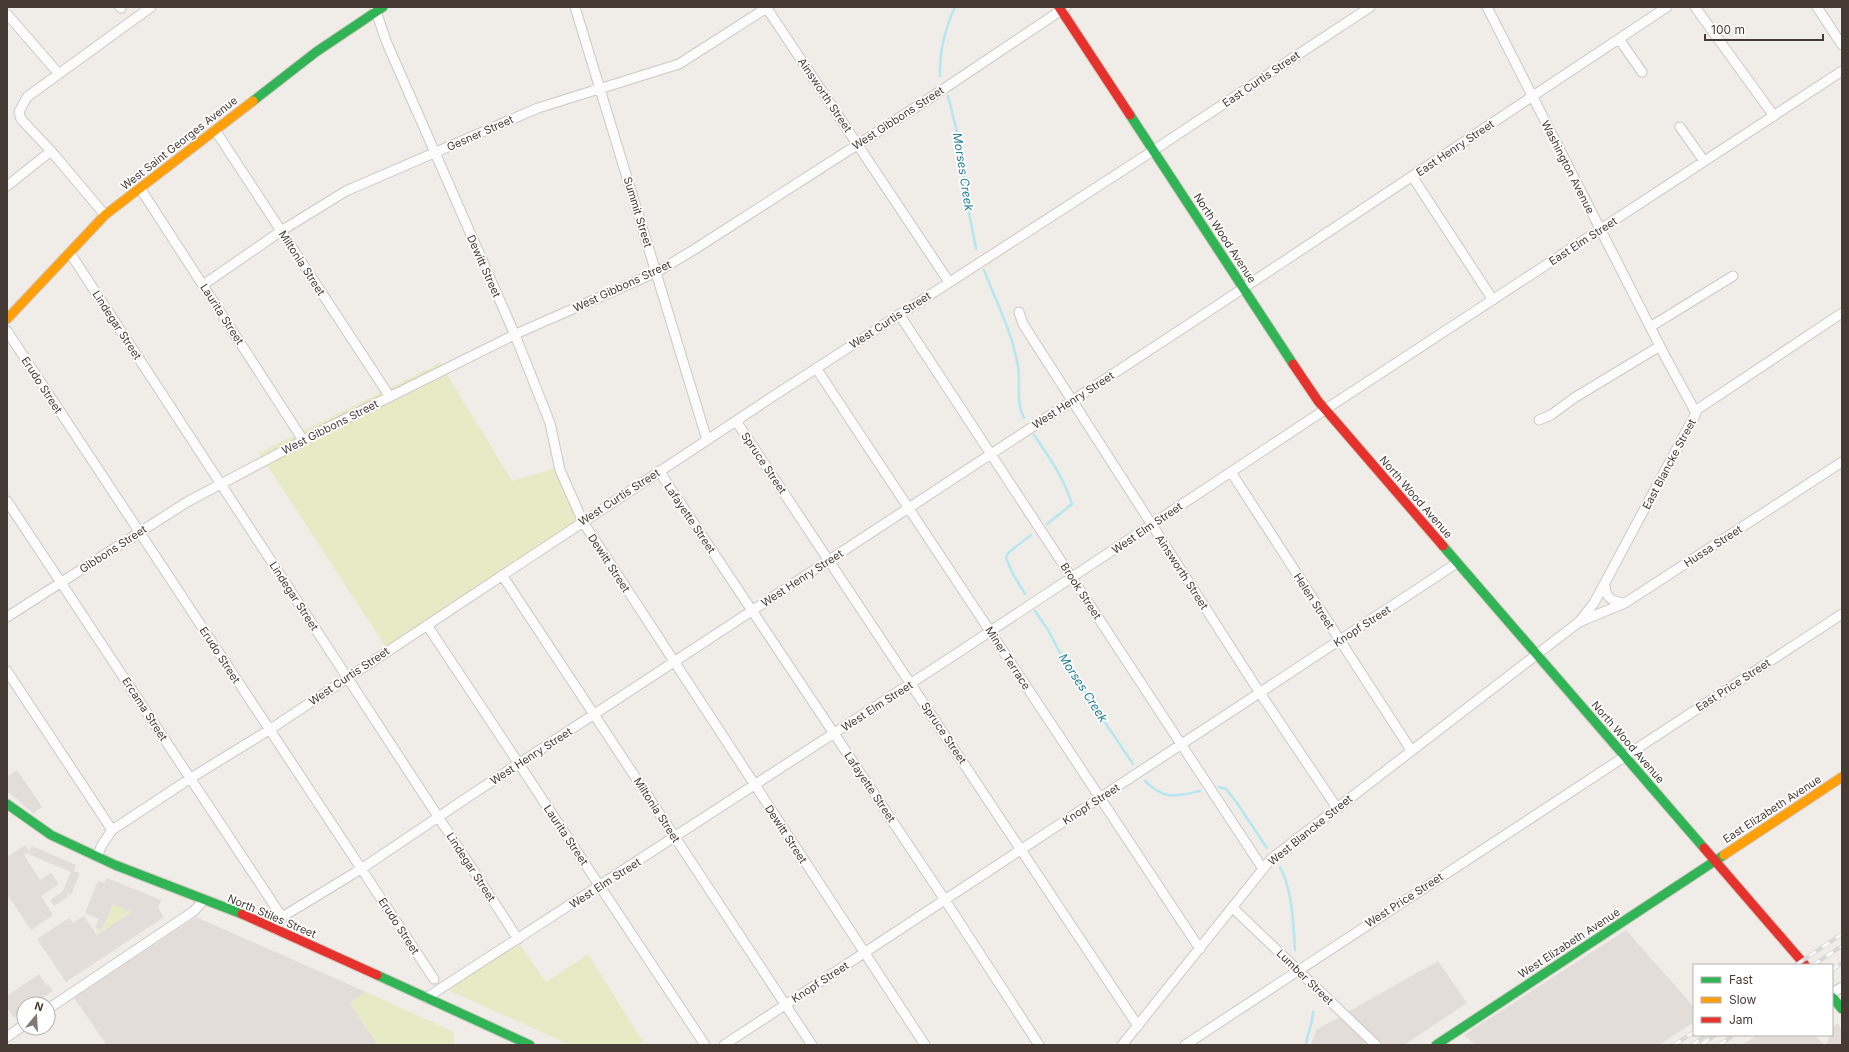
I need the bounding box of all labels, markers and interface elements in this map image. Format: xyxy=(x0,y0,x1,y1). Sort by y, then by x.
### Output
scale bar xyxy=(1705,16,1823,42)
text: 100 m xyxy=(1711,22,1745,37)
street label: East Curtis Street xyxy=(1220,48,1303,110)
street label: Ainsworth Street xyxy=(795,55,855,135)
street label: West Gibbons Street xyxy=(849,83,947,153)
street label: West Saint Georges Avenue xyxy=(118,93,240,193)
street label: Gesner Street xyxy=(444,112,516,154)
street label: East Henry Street xyxy=(1413,117,1497,179)
street label: Washington Avenue xyxy=(1538,118,1598,216)
water label: Morses Creek xyxy=(950,132,977,213)
street label: Summit Street xyxy=(621,175,656,249)
street label: North Wood Avenue xyxy=(1191,190,1259,286)
street label: East Elm Street xyxy=(1546,214,1620,268)
street label: Miltonia Street xyxy=(276,228,329,299)
street label: Dewitt Street xyxy=(464,233,504,300)
street label: West Gibbons Street xyxy=(571,257,674,315)
street label: Laurita Street xyxy=(197,281,247,347)
street label: Lindegar Street xyxy=(89,288,145,363)
street label: West Curtis Street xyxy=(847,288,934,352)
street label: Erudo Street xyxy=(19,354,66,416)
street label: West Henry Street xyxy=(1029,368,1117,432)
street label: West Gibbons Street xyxy=(279,396,381,457)
street label: East Blancke Street xyxy=(1639,416,1699,512)
street label: Spruce Street xyxy=(738,430,790,497)
street label: North Wood Avenue xyxy=(1376,453,1456,541)
street label: West Curtis Street xyxy=(576,465,663,529)
street label: Lafayette Street xyxy=(661,480,719,556)
street label: West Elm Street xyxy=(1109,499,1185,557)
street label: Gibbons Street xyxy=(77,522,150,576)
street label: Hussa Street xyxy=(1681,522,1745,570)
street label: Dewitt Street xyxy=(585,531,633,595)
street label: Ainsworth Street xyxy=(1153,532,1212,612)
street label: West Henry Street xyxy=(758,546,846,610)
street label: Lindegar Street xyxy=(266,559,322,634)
street label: Brook Street xyxy=(1058,560,1105,622)
street label: Helen Street xyxy=(1291,570,1338,632)
street label: Knopf Street xyxy=(1331,602,1394,650)
street label: Erudo Street xyxy=(197,624,244,686)
street label: Miner Terrace xyxy=(982,624,1034,692)
street label: West Curtis Street xyxy=(306,644,392,708)
water label: Morses Creek xyxy=(1056,651,1111,725)
street label: East Price Street xyxy=(1693,655,1773,714)
street label: Ercama Street xyxy=(119,675,171,744)
street label: West Elm Street xyxy=(839,678,916,734)
street label: North Wood Avenue xyxy=(1588,698,1668,786)
street label: Spruce Street xyxy=(918,700,970,767)
street label: West Henry Street xyxy=(487,724,575,788)
street label: Lafayette Street xyxy=(841,749,899,825)
street label: East Elizabeth Avenue xyxy=(1720,772,1824,846)
street label: Miltonia Street xyxy=(631,775,684,846)
street label: Knopf Street xyxy=(1060,780,1123,828)
street label: West Blancke Street xyxy=(1265,791,1355,868)
street label: Laurita Street xyxy=(541,802,592,868)
street label: Dewitt Street xyxy=(762,802,810,866)
street label: Lindegar Street xyxy=(443,830,499,905)
street label: West Elm Street xyxy=(567,855,644,911)
street label: West Price Street xyxy=(1362,869,1446,930)
street label: North Stiles Street xyxy=(226,891,319,941)
street label: Erudo Street xyxy=(376,895,423,957)
street label: West Elizabeth Avenue xyxy=(1516,905,1622,981)
street label: Lumber Street xyxy=(1274,946,1337,1008)
street label: Knopf Street xyxy=(789,958,852,1006)
legend xyxy=(1693,964,1833,1036)
text: Fast xyxy=(1729,972,1753,987)
text: Slow xyxy=(1729,992,1757,1007)
north arrow xyxy=(16,996,56,1036)
text: N xyxy=(33,999,45,1014)
text: Jam xyxy=(1729,1012,1753,1027)

